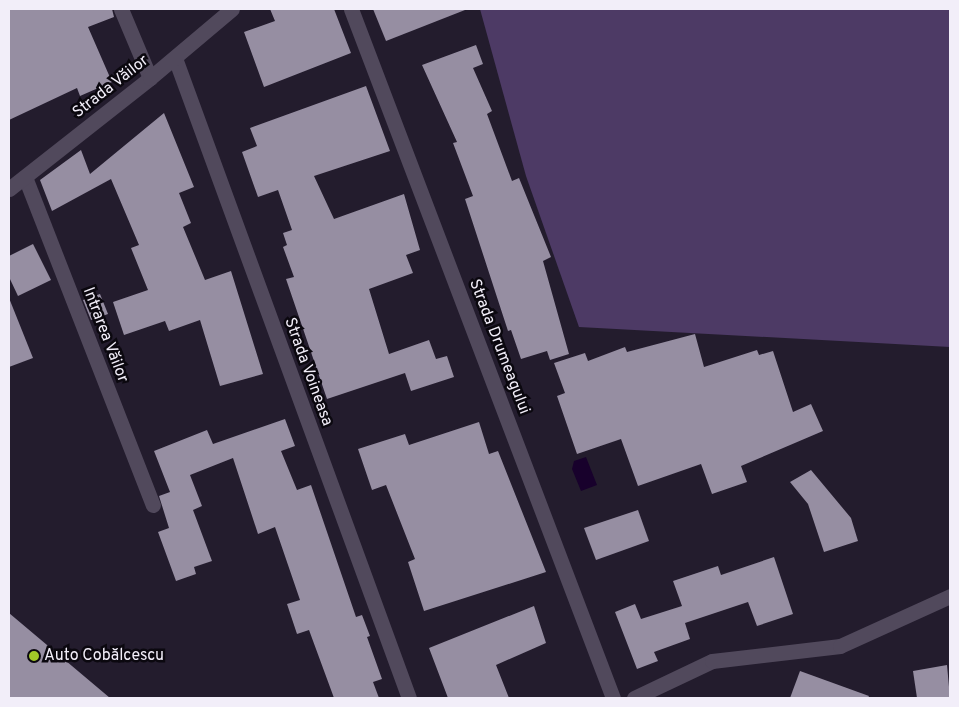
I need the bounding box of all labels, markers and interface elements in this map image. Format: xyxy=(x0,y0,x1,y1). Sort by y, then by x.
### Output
street label: Strada Văilor xyxy=(69,51,153,123)
street label: Strada Drumeagului xyxy=(464,277,534,417)
street label: Intrarea Văilor xyxy=(78,284,132,386)
street label: Strada Voineasa xyxy=(279,315,337,429)
place label: Auto Cobălcescu xyxy=(44,646,164,666)
marker: Auto Cobălcescu xyxy=(28,650,40,662)

